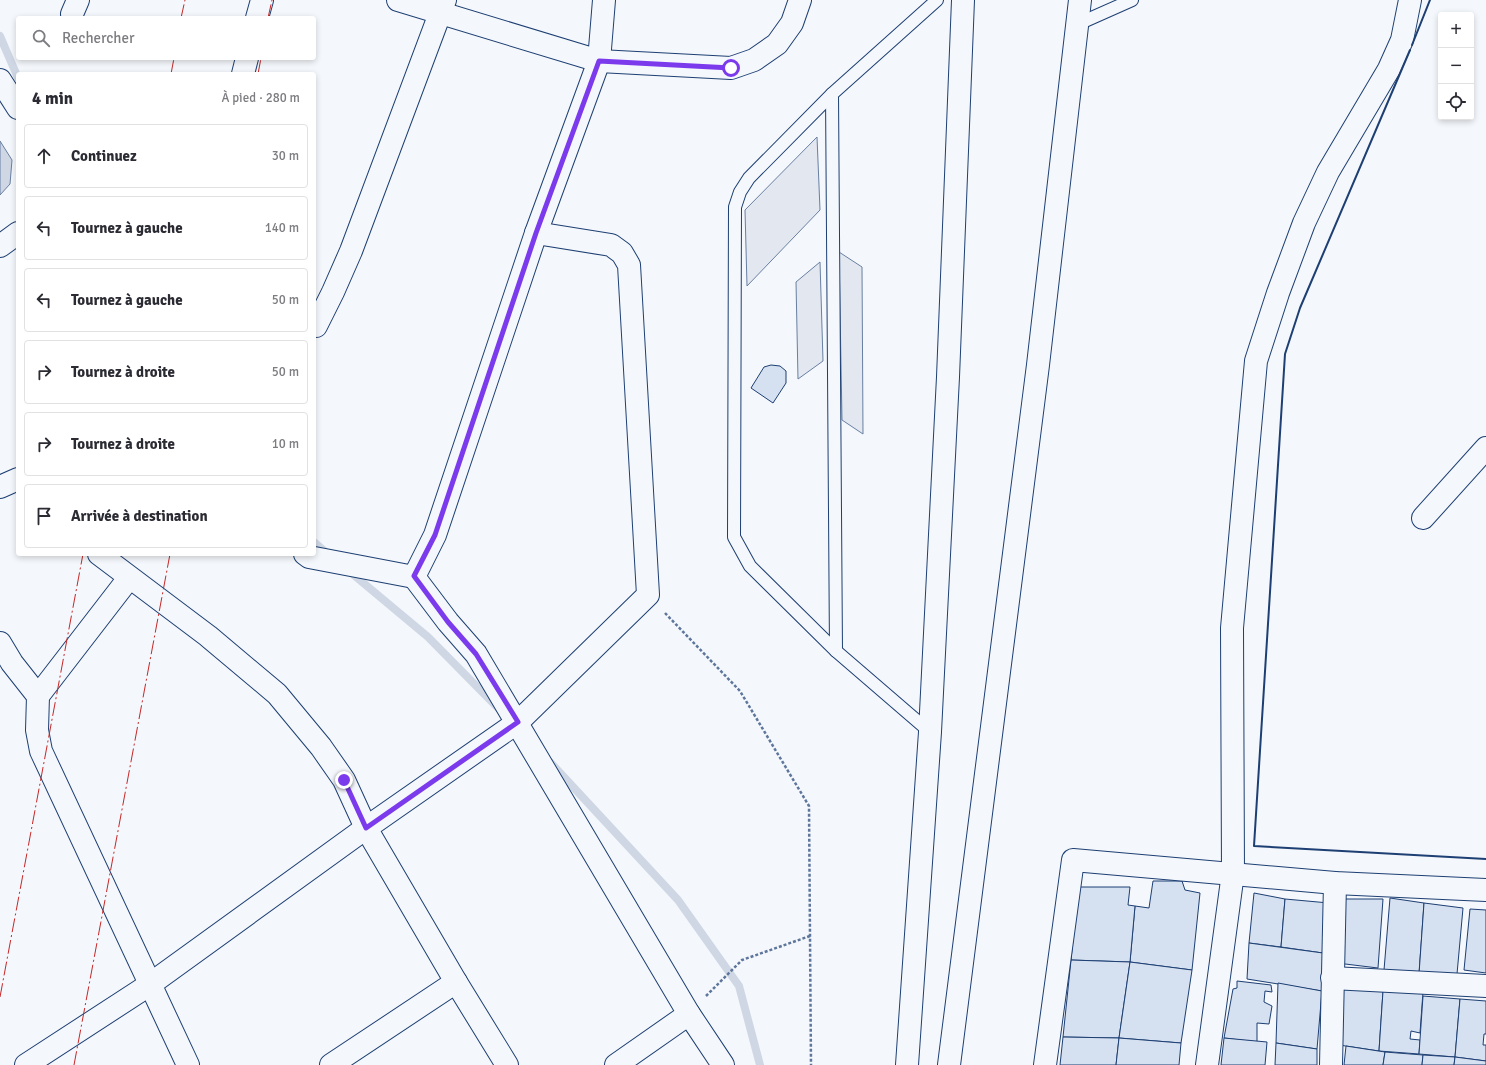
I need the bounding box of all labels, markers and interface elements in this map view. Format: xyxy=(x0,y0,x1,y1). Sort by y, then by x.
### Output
map controls xyxy=(1438,12,1474,120)
button: + xyxy=(1438,12,1474,48)
search box xyxy=(16,16,316,60)
icon: search xyxy=(30,27,52,49)
text: Rechercher xyxy=(62,29,135,47)
button: − xyxy=(1438,48,1474,84)
route start xyxy=(722,59,740,77)
button: locate xyxy=(1438,84,1474,120)
text: 4 min xyxy=(32,88,73,109)
text: À pied · 280 m xyxy=(221,90,300,106)
icon: ahead xyxy=(33,145,55,167)
text: Continuez xyxy=(71,147,137,165)
text: 30 m xyxy=(272,148,299,164)
icon: left xyxy=(33,217,55,239)
text: Tournez à gauche xyxy=(71,219,183,237)
text: 140 m xyxy=(265,220,299,236)
icon: left xyxy=(33,289,55,311)
text: Tournez à gauche xyxy=(71,291,183,309)
text: 50 m xyxy=(272,292,299,308)
icon: right xyxy=(33,361,55,383)
text: Tournez à droite xyxy=(71,363,175,381)
text: 50 m xyxy=(272,364,299,380)
icon: right xyxy=(33,433,55,455)
text: Tournez à droite xyxy=(71,435,175,453)
text: 10 m xyxy=(272,436,299,452)
icon: arrive xyxy=(33,505,55,527)
text: Arrivée à destination xyxy=(71,507,208,525)
route end xyxy=(335,771,353,789)

